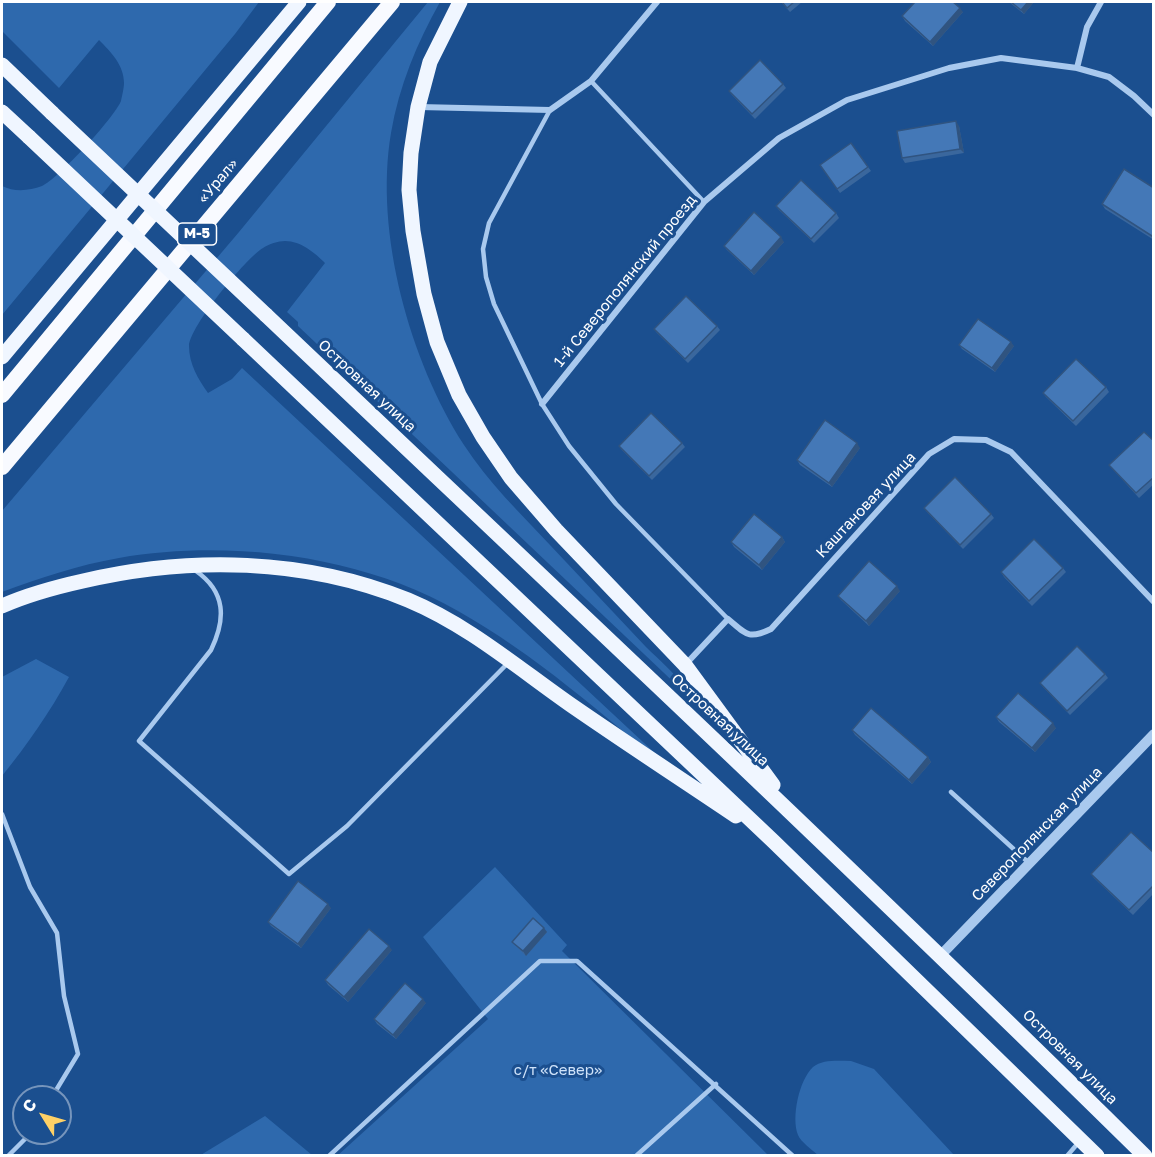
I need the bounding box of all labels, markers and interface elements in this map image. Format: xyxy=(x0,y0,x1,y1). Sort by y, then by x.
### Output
street label: «Урал» xyxy=(194,155,242,207)
street label: 1-й Северополянский проезд xyxy=(550,191,700,371)
road number: М-5 xyxy=(178,223,216,245)
street label: Островная улица xyxy=(314,336,420,436)
street label: Каштановая улица xyxy=(812,448,920,562)
street label: Островная улица xyxy=(667,670,773,770)
street label: Северополянская улица xyxy=(968,763,1106,905)
street label: Островная улица xyxy=(1019,1006,1121,1108)
park label: с/т «Север» xyxy=(514,1061,602,1079)
north arrow xyxy=(12,1085,72,1145)
text: С xyxy=(18,1095,41,1116)

